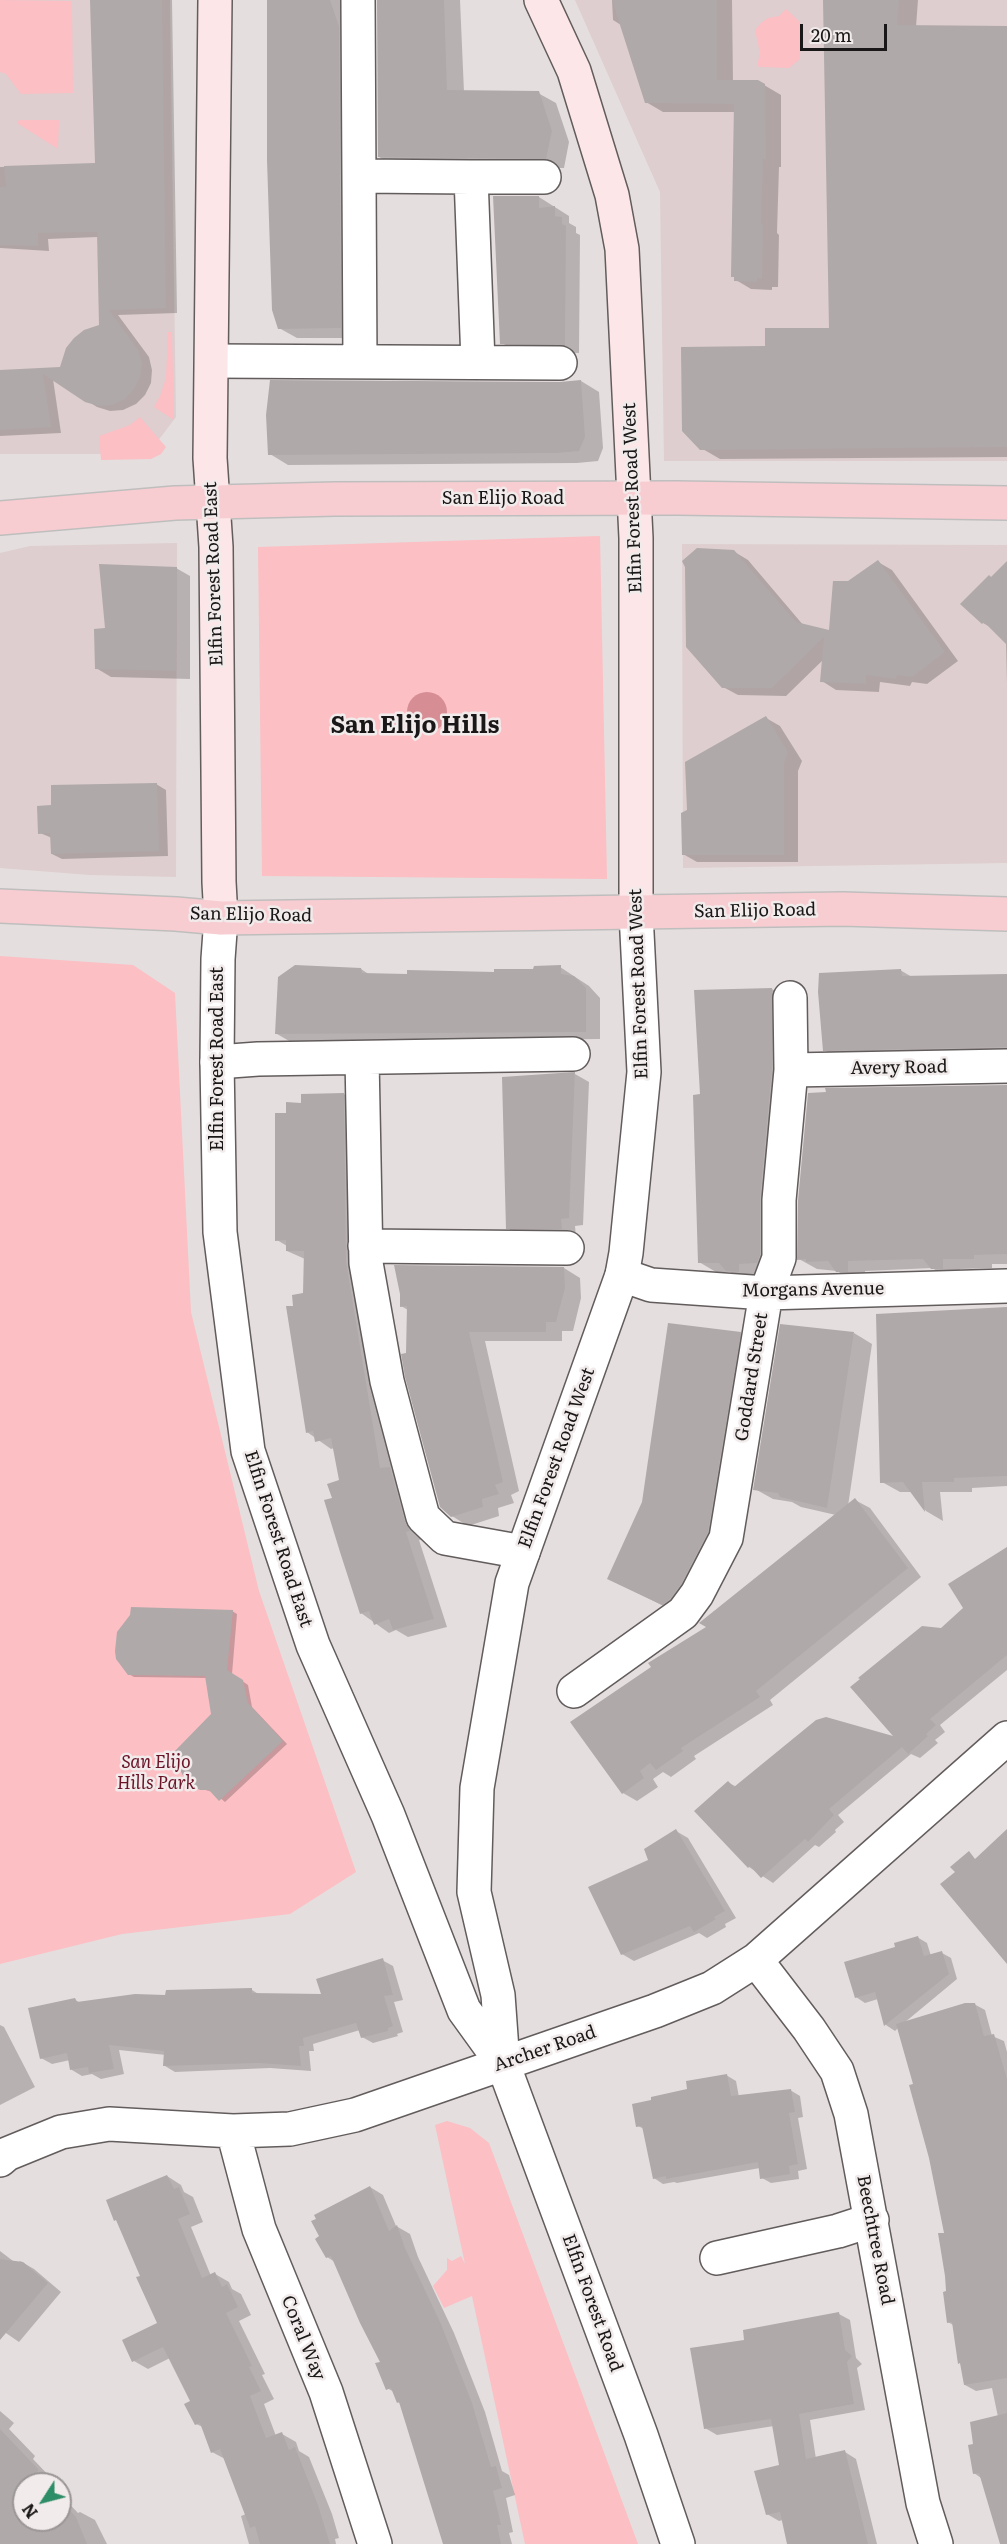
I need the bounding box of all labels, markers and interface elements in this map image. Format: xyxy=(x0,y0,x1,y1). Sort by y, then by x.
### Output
scale bar xyxy=(803,12,890,50)
text: 20 m xyxy=(811,21,852,48)
street label: Elfin Forest Road West xyxy=(619,402,647,594)
street label: Elfin Forest Road East xyxy=(200,481,228,667)
street label: San Elijo Road xyxy=(442,488,564,510)
district label: San Elijo Hills xyxy=(330,712,500,740)
street label: Elfin Forest Road West xyxy=(625,888,653,1080)
street label: San Elijo Road xyxy=(694,899,816,923)
street label: San Elijo Road xyxy=(190,903,312,927)
street label: Elfin Forest Road East xyxy=(207,967,229,1151)
street label: Avery Road xyxy=(850,1056,948,1080)
street label: Morgans Avenue xyxy=(742,1278,884,1302)
street label: Goddard Street xyxy=(731,1311,773,1443)
street label: Elfin Forest Road West xyxy=(514,1365,600,1551)
street label: Elfin Forest Road East xyxy=(239,1448,317,1630)
park label: San Elijo Hills Park xyxy=(117,1752,195,1794)
street label: Archer Road xyxy=(491,2021,599,2077)
street label: Beechtree Road xyxy=(852,2173,898,2307)
street label: Elfin Forest Road xyxy=(557,2231,627,2375)
street label: Coral Way xyxy=(276,2293,330,2383)
north arrow xyxy=(12,2472,72,2532)
text: N xyxy=(15,2499,43,2524)

